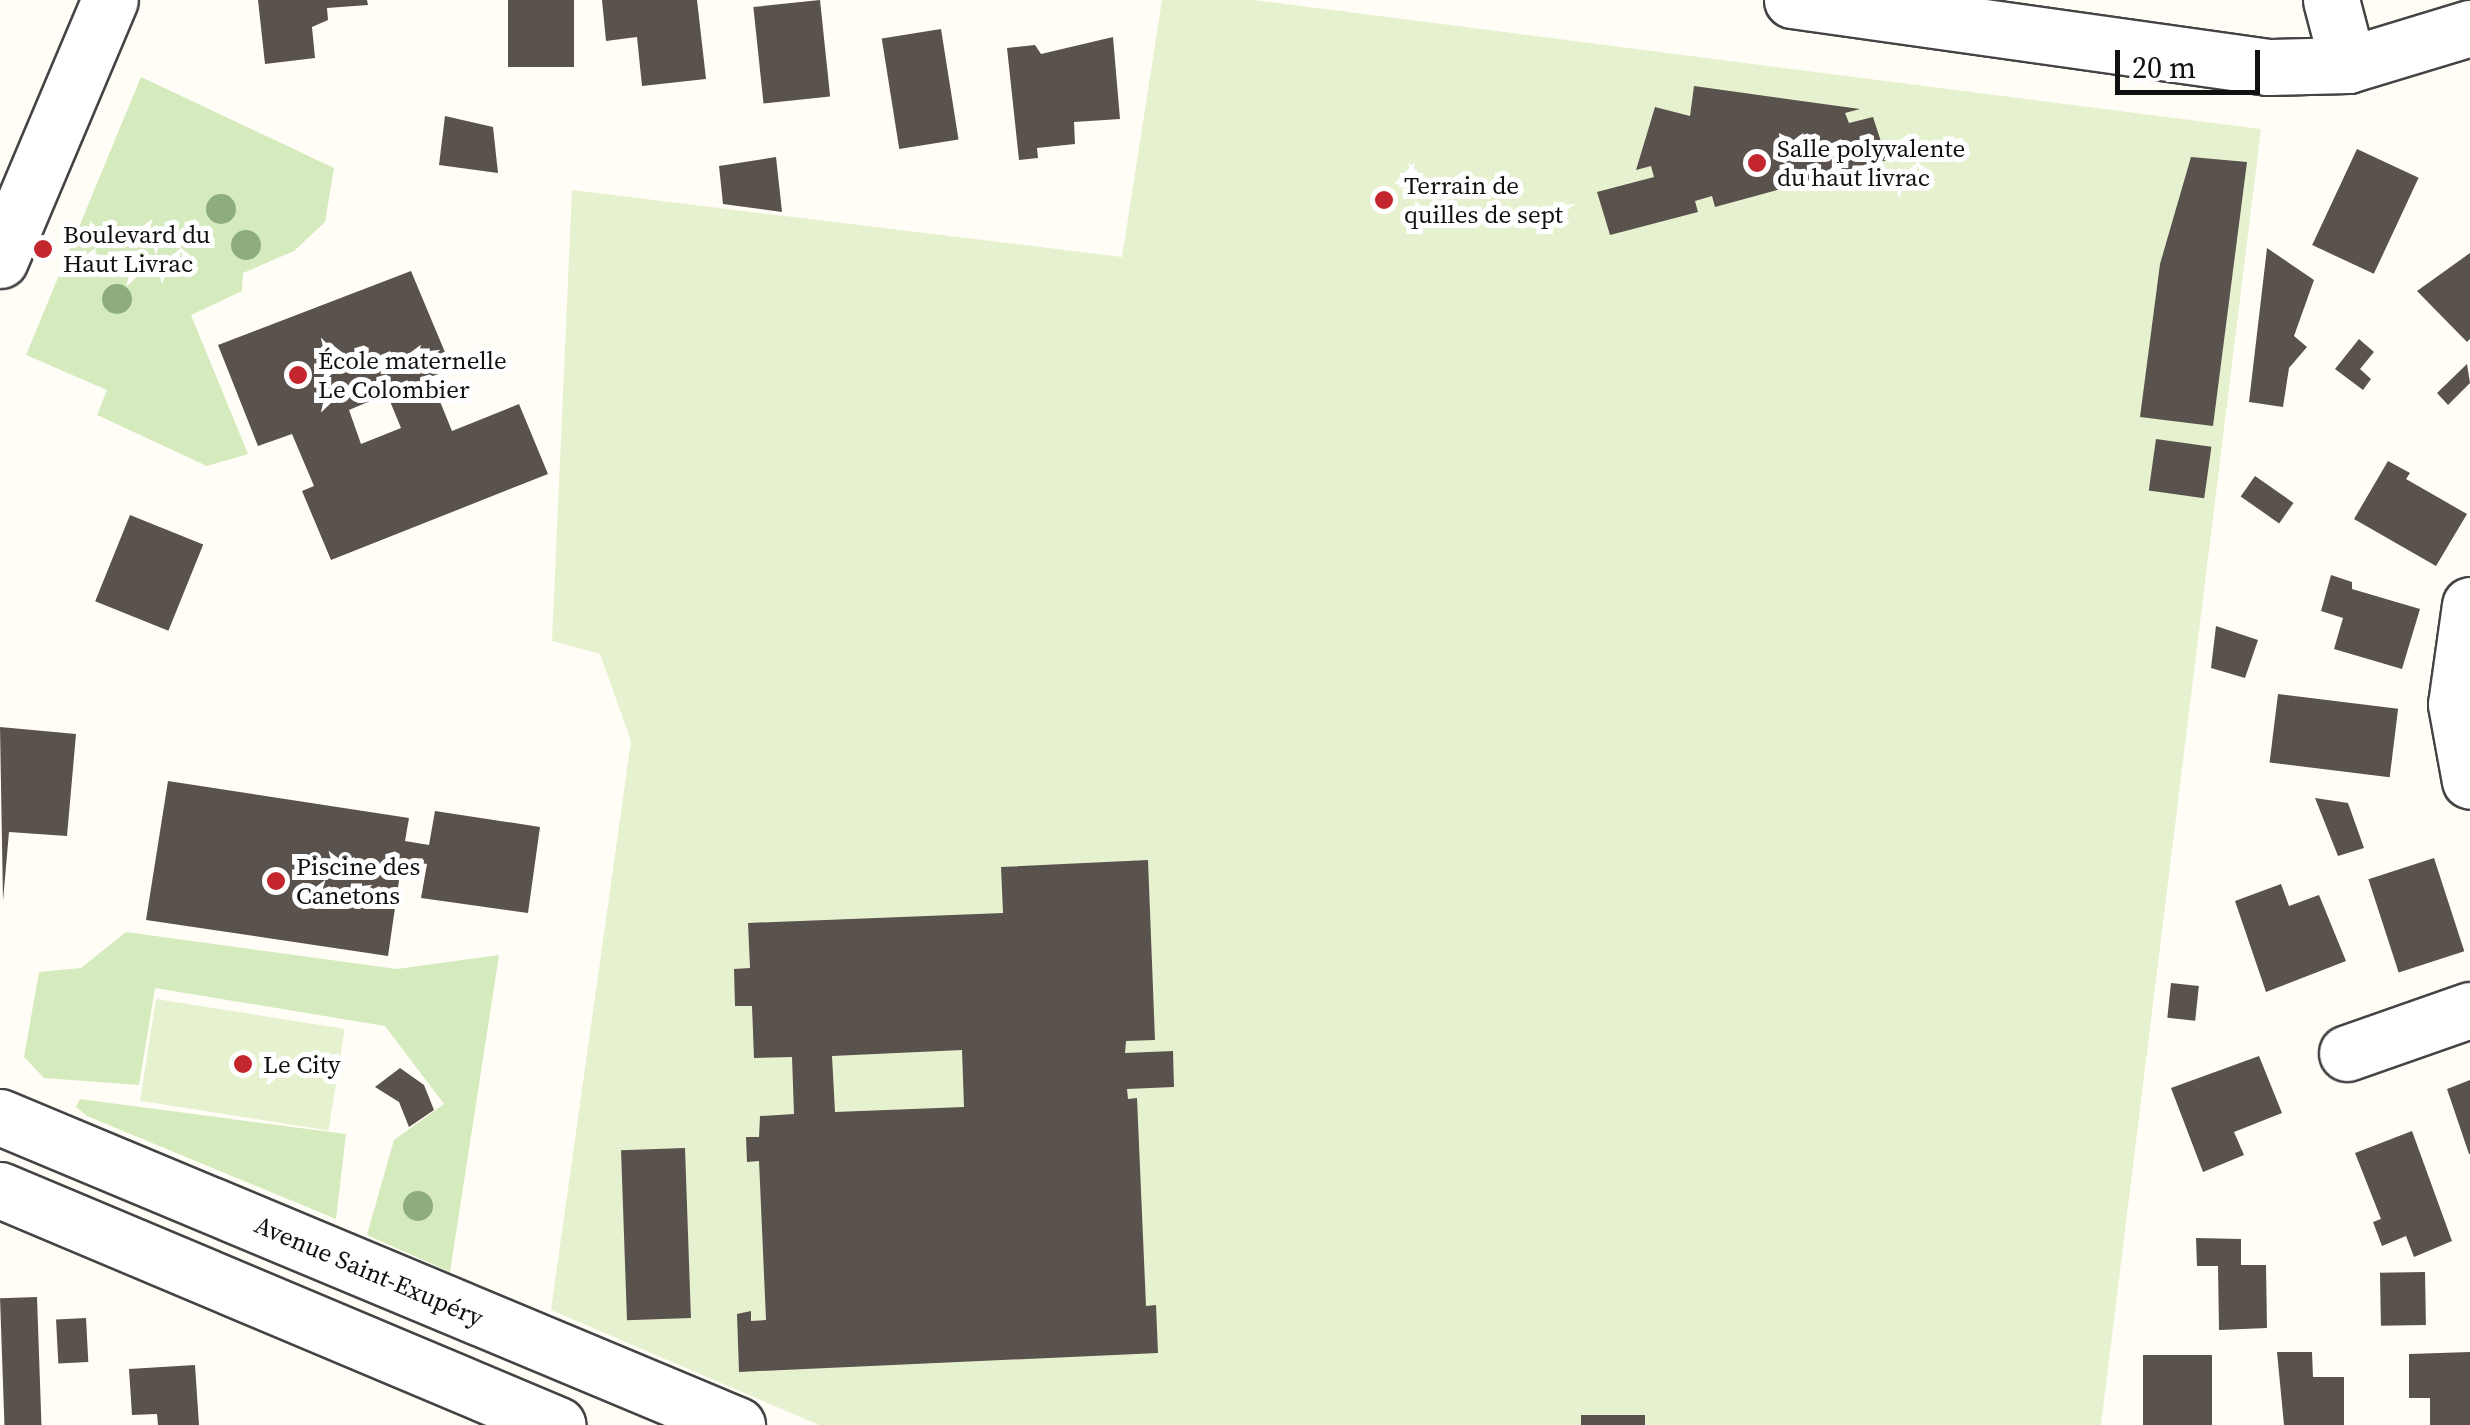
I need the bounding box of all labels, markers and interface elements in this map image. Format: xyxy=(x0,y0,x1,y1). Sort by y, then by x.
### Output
scale bar xyxy=(2120,30,2265,92)
text: 20 m xyxy=(2132,47,2196,88)
place label: Salle polyvalente du haut livrac xyxy=(1777,134,1965,193)
marker: Salle polyvalente du haut livrac xyxy=(1746,152,1768,174)
place label: Terrain de quilles de sept xyxy=(1404,171,1563,230)
marker: Terrain de quilles de sept xyxy=(1373,189,1395,211)
place label: Boulevard du Haut Livrac xyxy=(63,220,210,279)
marker: Boulevard du Haut Livrac xyxy=(32,238,54,260)
place label: École maternelle Le Colombier xyxy=(318,346,507,405)
marker: École maternelle Le Colombier xyxy=(287,364,309,386)
place label: Piscine des Canetons xyxy=(296,852,420,911)
marker: Piscine des Canetons xyxy=(265,870,287,892)
place label: Le City xyxy=(263,1049,341,1079)
marker: Le City xyxy=(232,1053,254,1075)
street label: Avenue Saint-Exupéry xyxy=(250,1209,488,1333)

